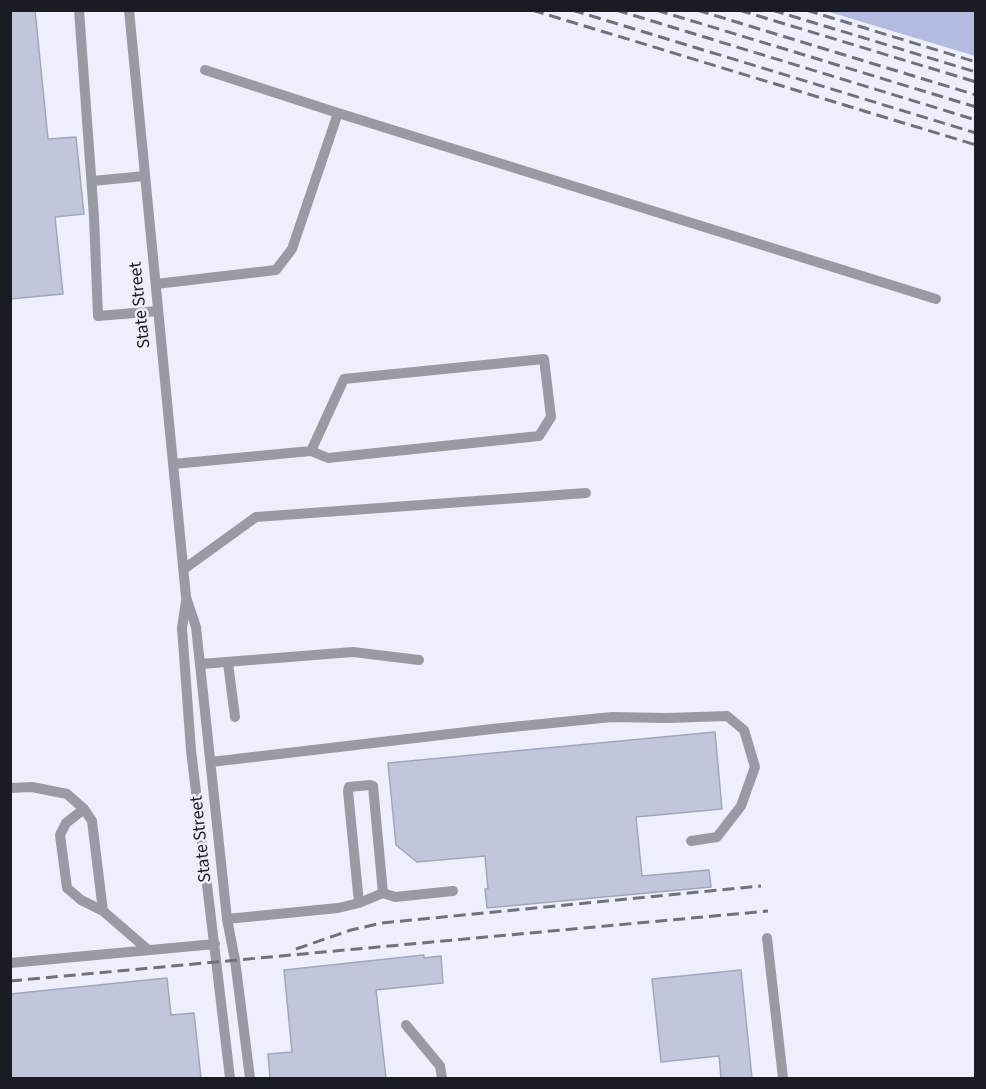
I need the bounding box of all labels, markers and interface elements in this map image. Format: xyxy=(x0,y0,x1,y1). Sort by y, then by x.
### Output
street label: State Street xyxy=(126,261,156,349)
street label: State Street xyxy=(187,795,217,883)

